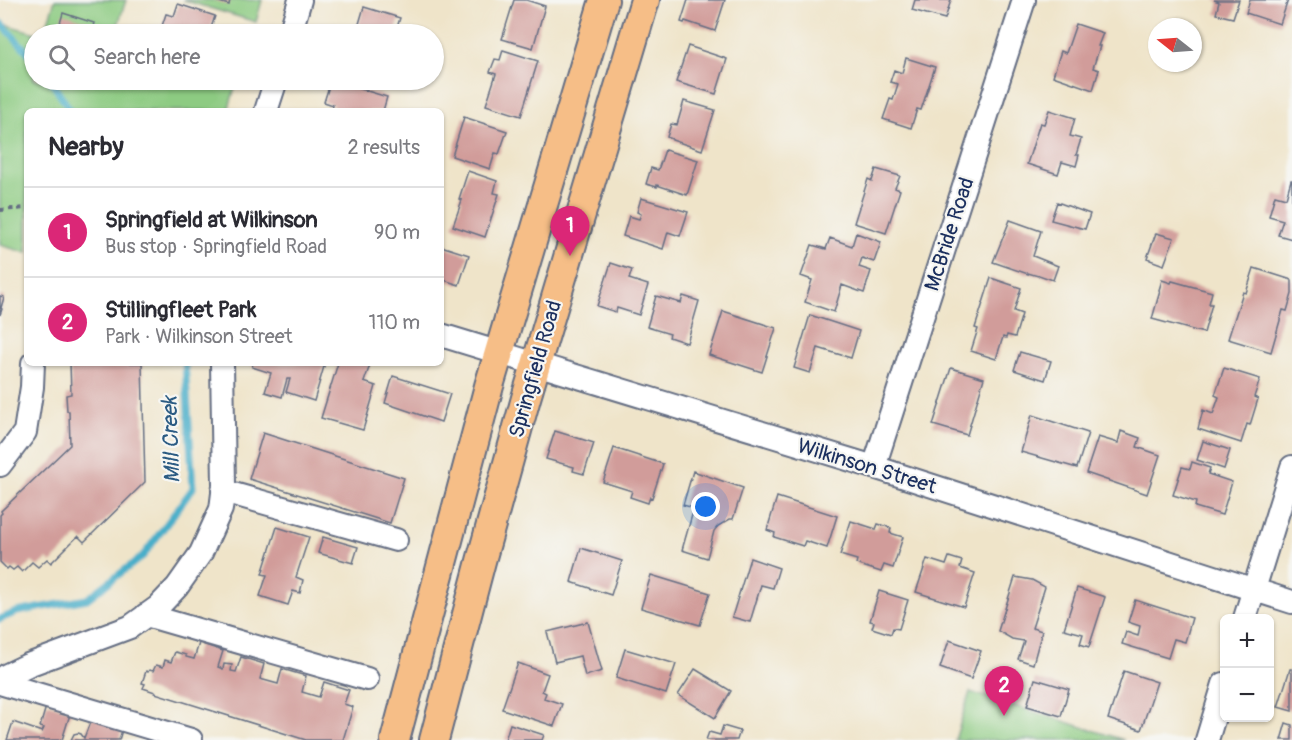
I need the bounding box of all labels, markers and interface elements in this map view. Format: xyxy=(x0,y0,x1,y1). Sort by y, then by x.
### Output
north arrow xyxy=(1148,18,1202,72)
search box xyxy=(24,24,444,90)
icon: search xyxy=(45,41,78,74)
text: Search here xyxy=(93,43,200,71)
text: Nearby xyxy=(48,131,124,163)
text: 2 results xyxy=(348,135,420,160)
street label: McBride Road xyxy=(918,174,981,294)
text: Springfield at Wilkinson xyxy=(105,206,318,234)
pin: 1 xyxy=(550,206,590,256)
text: 1 xyxy=(64,220,71,245)
text: 90 m xyxy=(374,220,420,245)
text: Bus stop · Springfield Road xyxy=(105,234,327,259)
text: Stillingfleet Park xyxy=(105,296,256,324)
street label: Springfield Road xyxy=(503,297,568,441)
text: 2 xyxy=(62,310,73,335)
text: 110 m xyxy=(369,310,420,335)
text: Park · Wilkinson Street xyxy=(105,324,293,349)
water label: Mill Creek xyxy=(155,394,187,484)
street label: Wilkinson Street xyxy=(794,432,940,501)
your location xyxy=(691,492,720,521)
map controls xyxy=(1220,614,1274,722)
button: + xyxy=(1220,614,1274,668)
pin: 2 xyxy=(984,666,1024,716)
button: − xyxy=(1220,668,1274,722)

